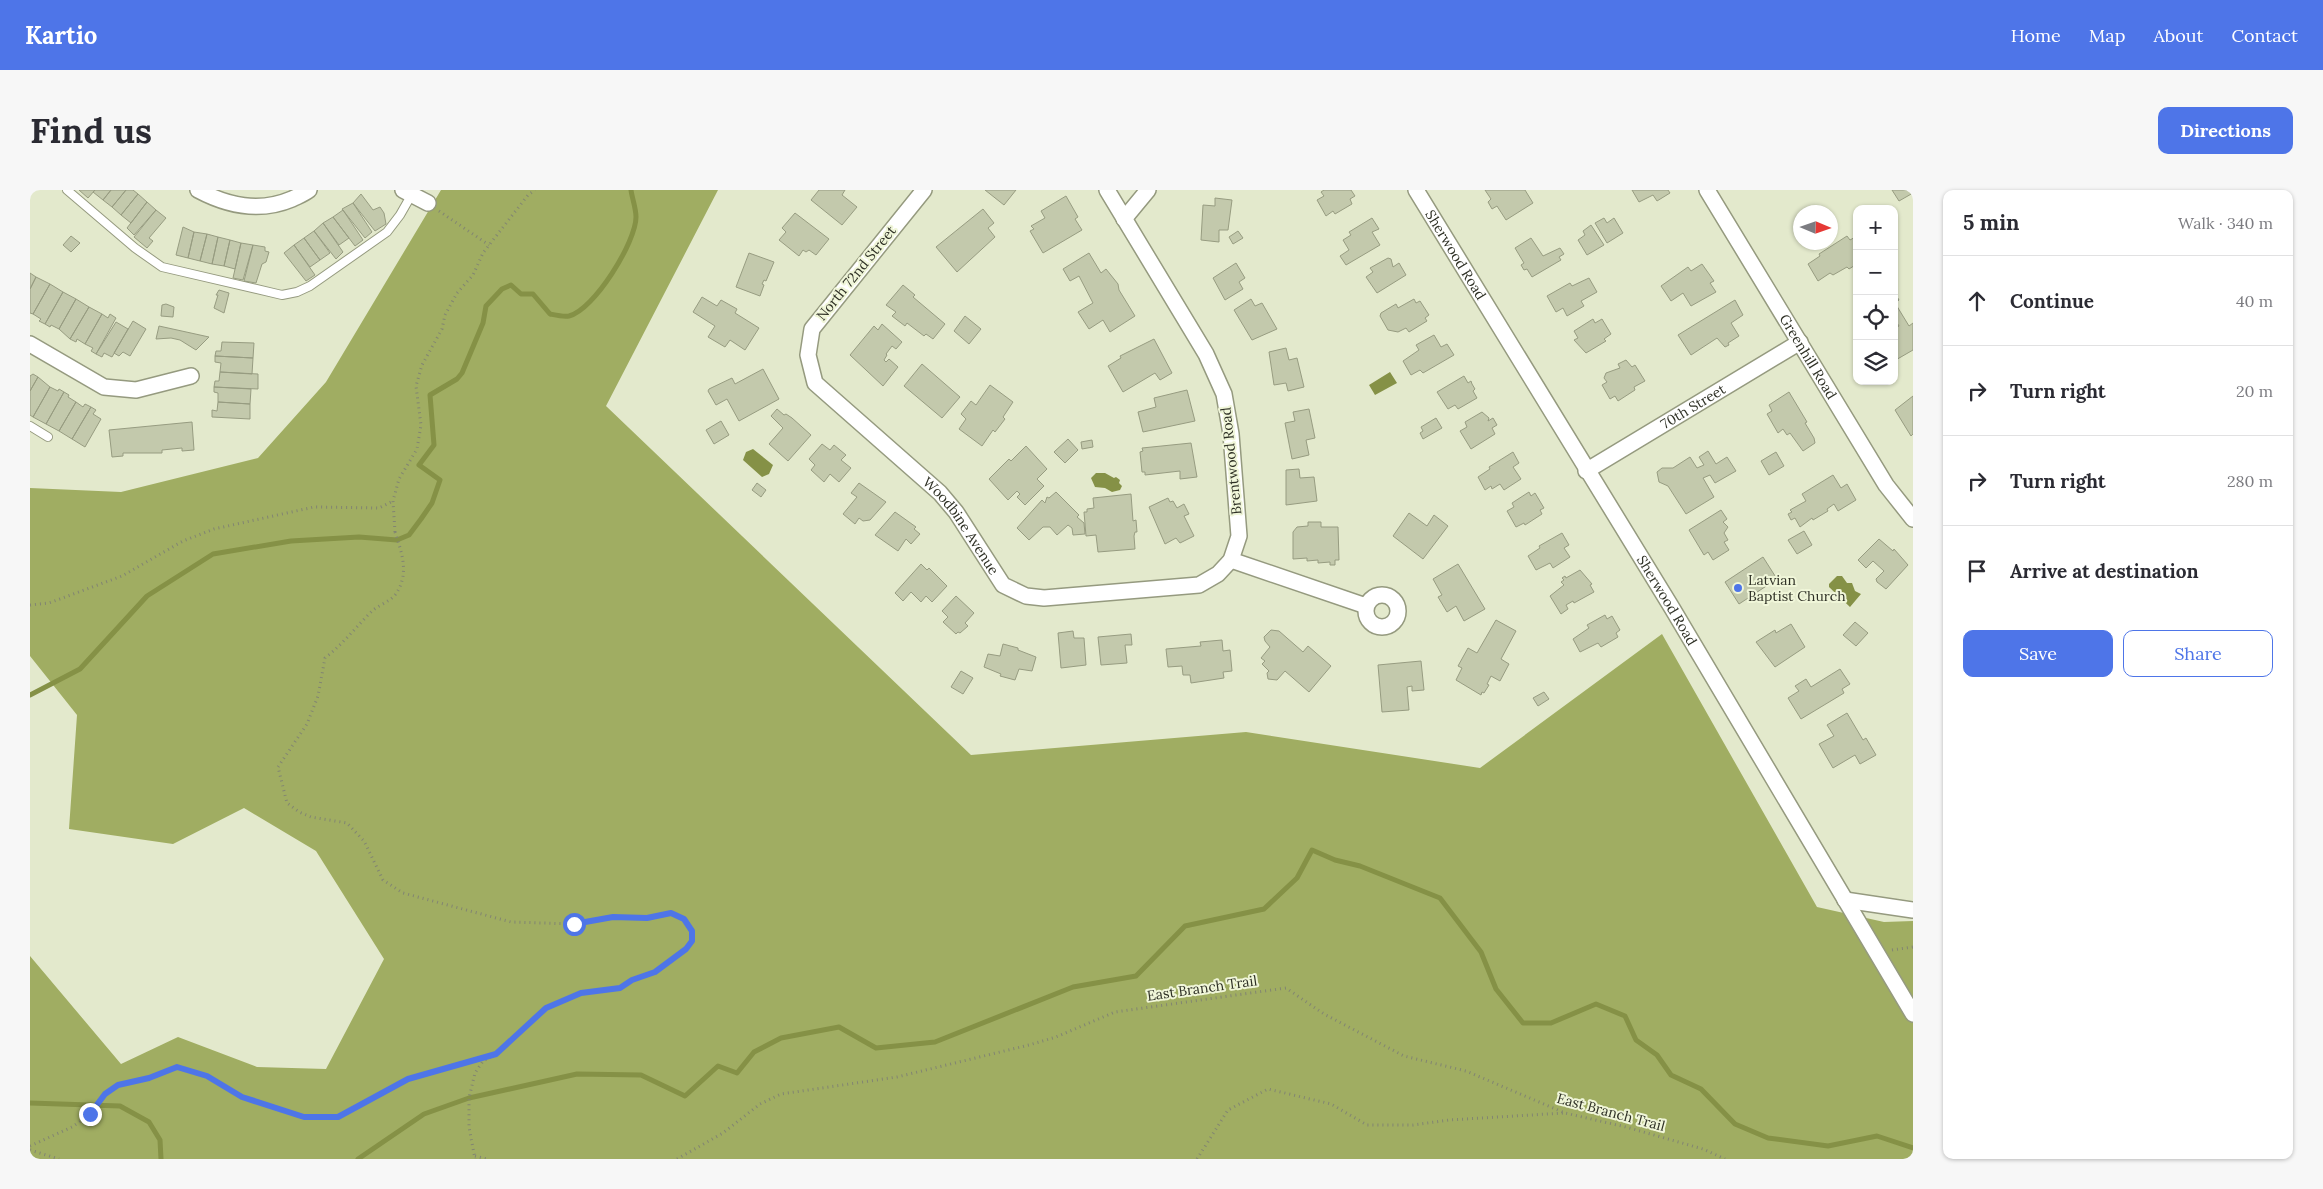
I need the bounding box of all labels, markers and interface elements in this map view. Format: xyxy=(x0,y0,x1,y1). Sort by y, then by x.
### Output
text: Kartio xyxy=(25,20,97,51)
text: Home xyxy=(2011,24,2061,47)
text: Map xyxy=(2089,24,2125,47)
text: About xyxy=(2153,24,2203,47)
text: Contact xyxy=(2231,24,2298,47)
button: Directions xyxy=(2158,107,2293,154)
text: Find us xyxy=(30,108,152,153)
north arrow xyxy=(1793,205,1838,250)
map controls xyxy=(1853,205,1898,385)
button: + xyxy=(1853,205,1898,250)
street label: Sherwood Road xyxy=(1421,207,1490,303)
text: 5 min xyxy=(1963,209,2019,236)
text: Walk · 340 m xyxy=(2178,213,2273,233)
street label: North 72nd Street xyxy=(812,222,900,324)
button: − xyxy=(1853,250,1898,295)
icon: ahead xyxy=(1963,287,1991,315)
text: Continue xyxy=(2010,289,2094,313)
text: 40 m xyxy=(2236,291,2273,311)
button: locate xyxy=(1853,295,1898,340)
street label: Greenhill Road xyxy=(1775,311,1841,403)
button: layers xyxy=(1853,340,1898,385)
icon: right xyxy=(1963,377,1991,405)
text: Turn right xyxy=(2010,379,2106,403)
street label: 70th Street xyxy=(1657,380,1729,433)
text: 20 m xyxy=(2236,381,2273,401)
street label: Brentwood Road xyxy=(1216,406,1246,516)
icon: right xyxy=(1963,467,1991,495)
text: Turn right xyxy=(2010,469,2106,493)
text: 280 m xyxy=(2227,471,2273,491)
street label: Woodbine Avenue xyxy=(919,473,1003,578)
street label: Sherwood Road xyxy=(1633,552,1701,649)
icon: arrive xyxy=(1963,557,1991,585)
text: Arrive at destination xyxy=(2010,559,2199,583)
place label: Latvian Baptist Church xyxy=(1748,571,1846,605)
marker: Latvian Baptist Church xyxy=(1732,582,1744,594)
button: Save xyxy=(1963,630,2113,677)
button: Share xyxy=(2123,630,2273,677)
route start xyxy=(563,913,586,936)
street label: East Branch Trail xyxy=(1146,971,1258,1005)
street label: East Branch Trail xyxy=(1555,1089,1667,1135)
route end xyxy=(79,1103,102,1126)

